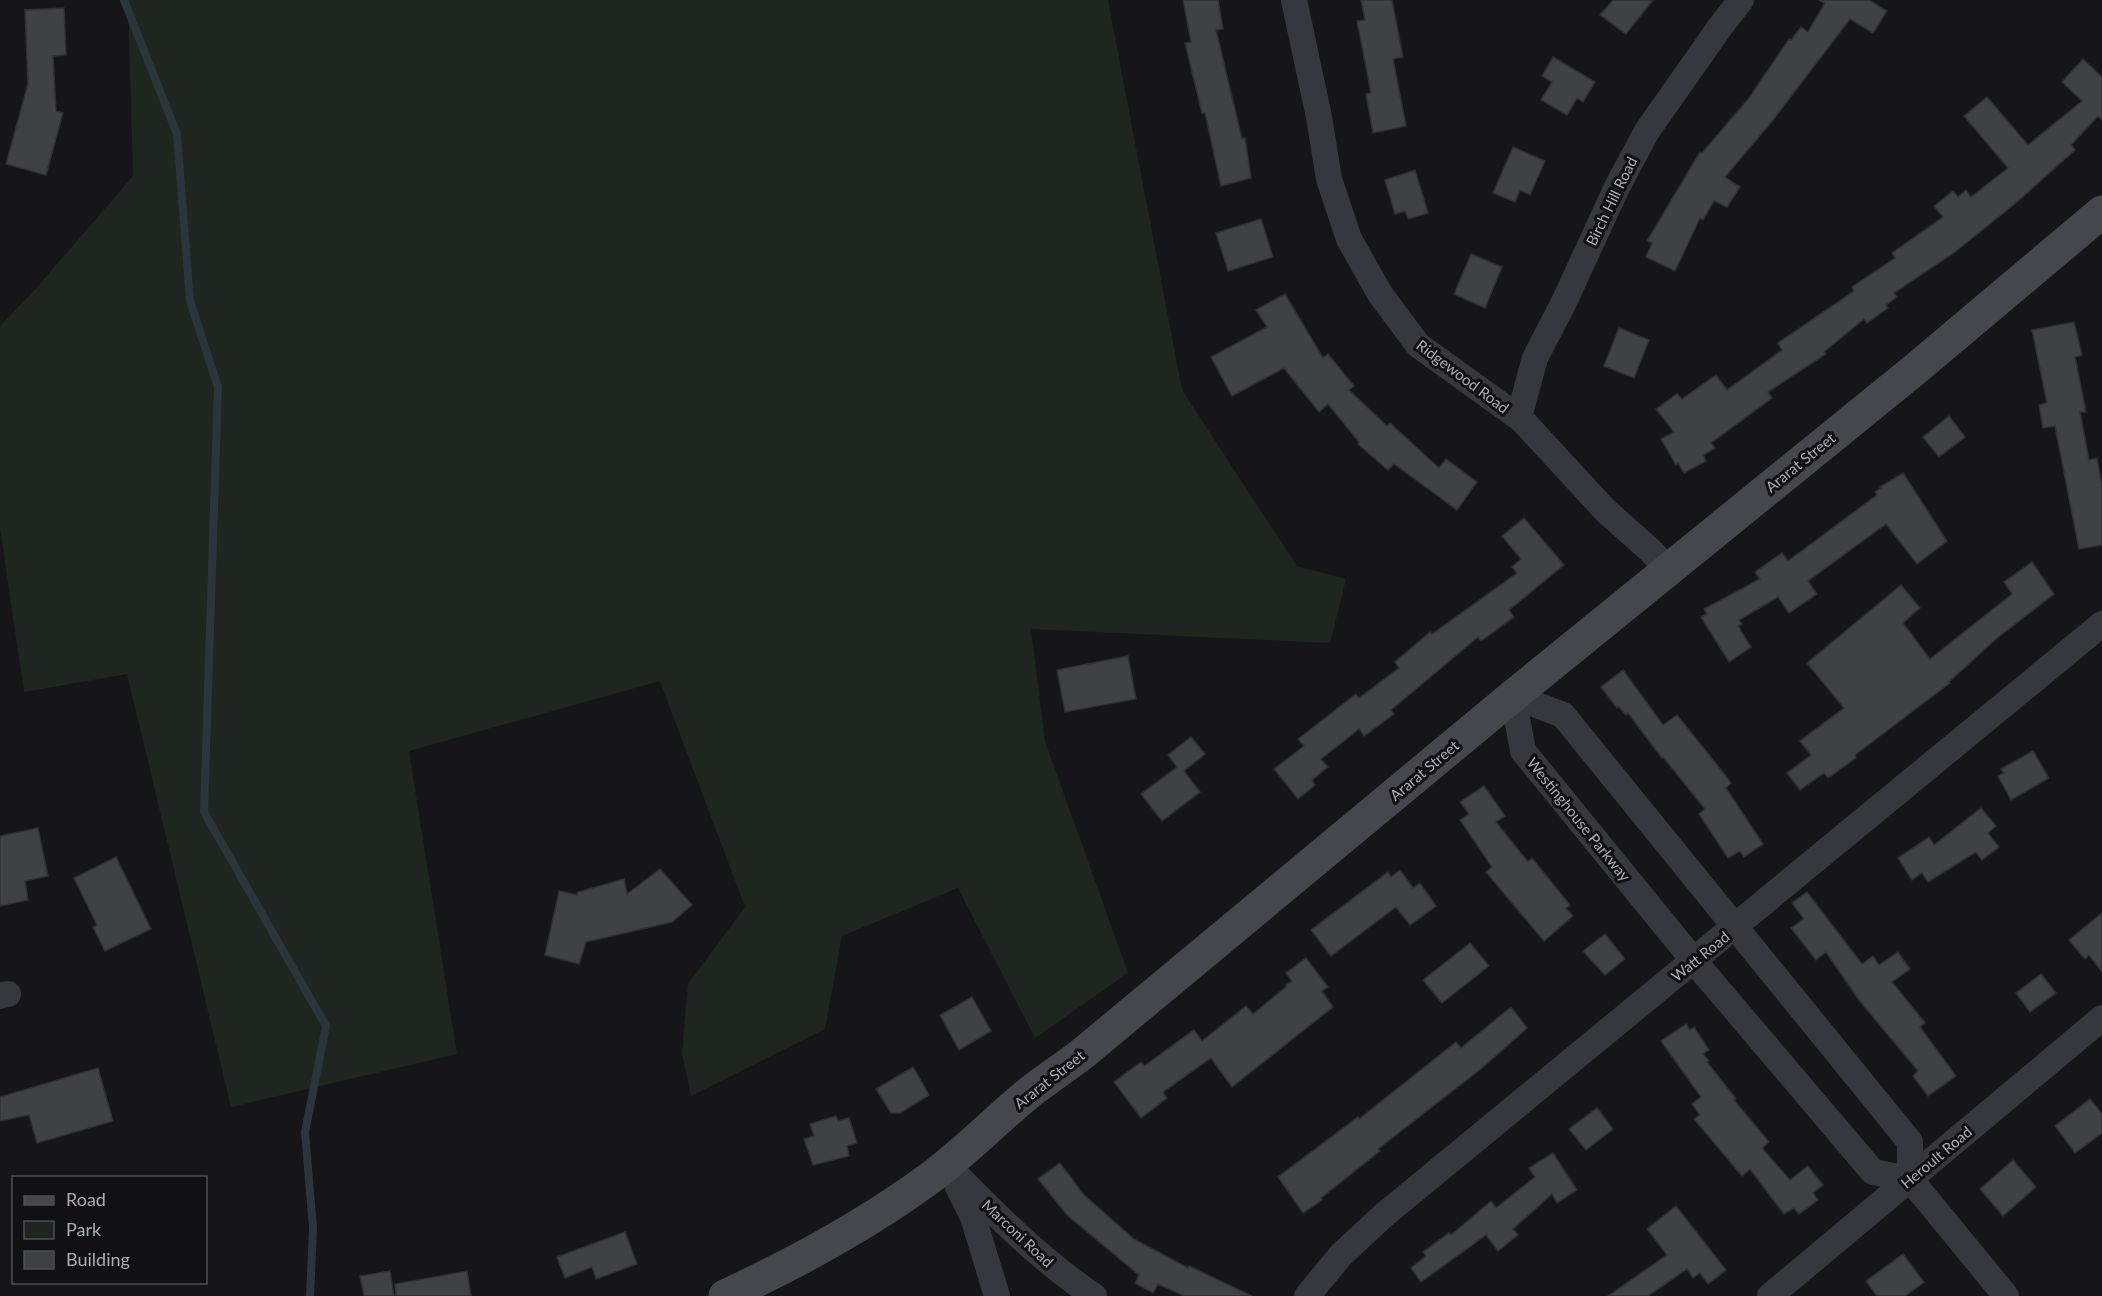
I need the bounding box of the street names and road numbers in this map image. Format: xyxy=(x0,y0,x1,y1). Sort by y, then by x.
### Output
street label: Birch Hill Road xyxy=(1582,154,1640,248)
street label: Ridgewood Road xyxy=(1413,335,1513,417)
street label: Ararat Street xyxy=(1762,428,1839,496)
street label: Ararat Street xyxy=(1386,736,1463,804)
street label: Westinghouse Parkway xyxy=(1524,753,1635,885)
street label: Watt Road xyxy=(1667,927,1733,985)
street label: Ararat Street xyxy=(1010,1046,1088,1112)
street label: Heroult Road xyxy=(1897,1122,1975,1192)
street label: Marconi Road xyxy=(979,1195,1057,1271)

